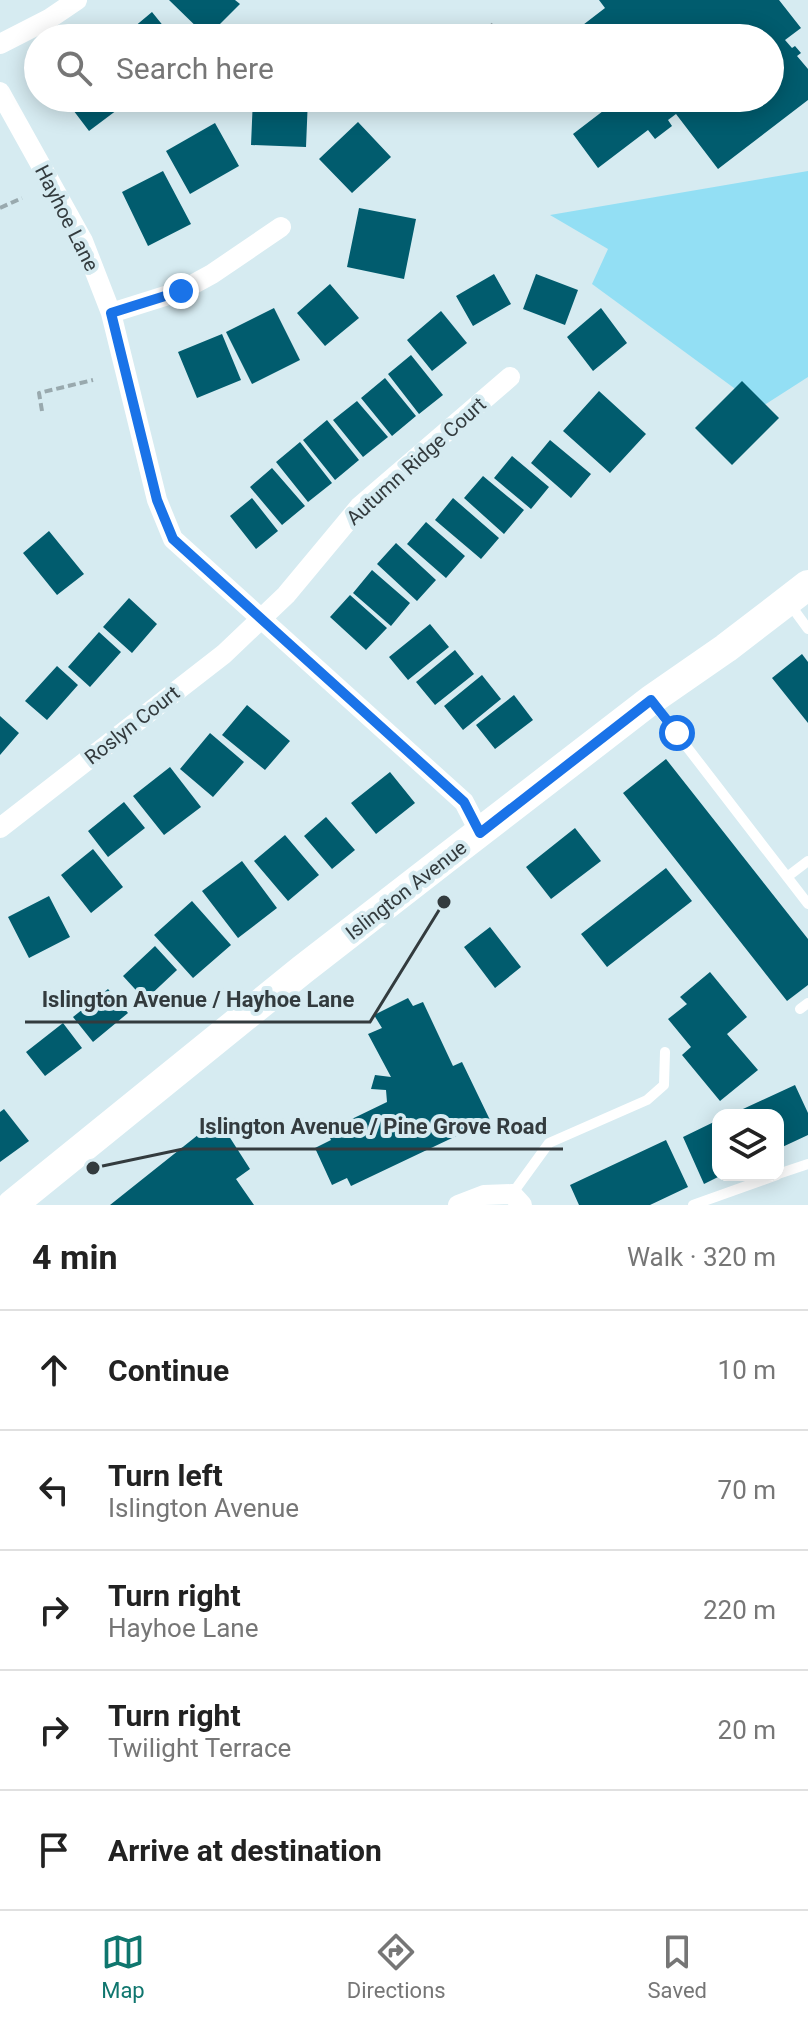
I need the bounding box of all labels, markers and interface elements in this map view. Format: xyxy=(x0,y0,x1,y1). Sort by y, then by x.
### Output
search box xyxy=(24,24,784,112)
icon: search xyxy=(52,46,96,90)
text: Search here xyxy=(116,51,274,86)
street label: Hayhoe Lane xyxy=(30,161,104,275)
route end xyxy=(163,273,199,309)
street label: Autumn Ridge Court xyxy=(341,392,491,530)
street label: Roslyn Court xyxy=(80,681,184,769)
route start xyxy=(659,715,695,751)
street label: Islington Avenue xyxy=(341,835,471,945)
callout: Islington Avenue / Hayhoe Lane xyxy=(25,976,370,1022)
text: Islington Avenue / Hayhoe Lane xyxy=(42,987,354,1012)
callout: Islington Avenue / Pine Grove Road xyxy=(183,1103,563,1149)
map controls xyxy=(712,1109,784,1181)
button: layers xyxy=(712,1109,784,1181)
text: Islington Avenue / Pine Grove Road xyxy=(199,1114,547,1139)
text: 4 min xyxy=(32,1237,117,1277)
text: Walk · 320 m xyxy=(627,1242,776,1272)
icon: ahead xyxy=(32,1348,76,1392)
text: Continue xyxy=(108,1353,229,1388)
text: 10 m xyxy=(718,1355,776,1385)
text: Turn left xyxy=(108,1458,223,1493)
icon: left xyxy=(32,1468,76,1512)
text: 70 m xyxy=(718,1475,776,1505)
text: Islington Avenue xyxy=(108,1493,299,1523)
text: Turn right xyxy=(108,1578,241,1613)
icon: right xyxy=(32,1588,76,1632)
text: 220 m xyxy=(703,1595,776,1625)
text: Hayhoe Lane xyxy=(108,1613,258,1643)
text: Turn right xyxy=(108,1698,241,1733)
icon: right xyxy=(32,1708,76,1752)
text: 20 m xyxy=(718,1715,776,1745)
text: Twilight Terrace xyxy=(108,1733,291,1763)
icon: arrive xyxy=(32,1828,76,1872)
text: Arrive at destination xyxy=(108,1833,382,1868)
tab: Map xyxy=(101,1930,145,2003)
tab: Directions xyxy=(347,1930,446,2003)
tab: Saved xyxy=(648,1930,707,2003)

